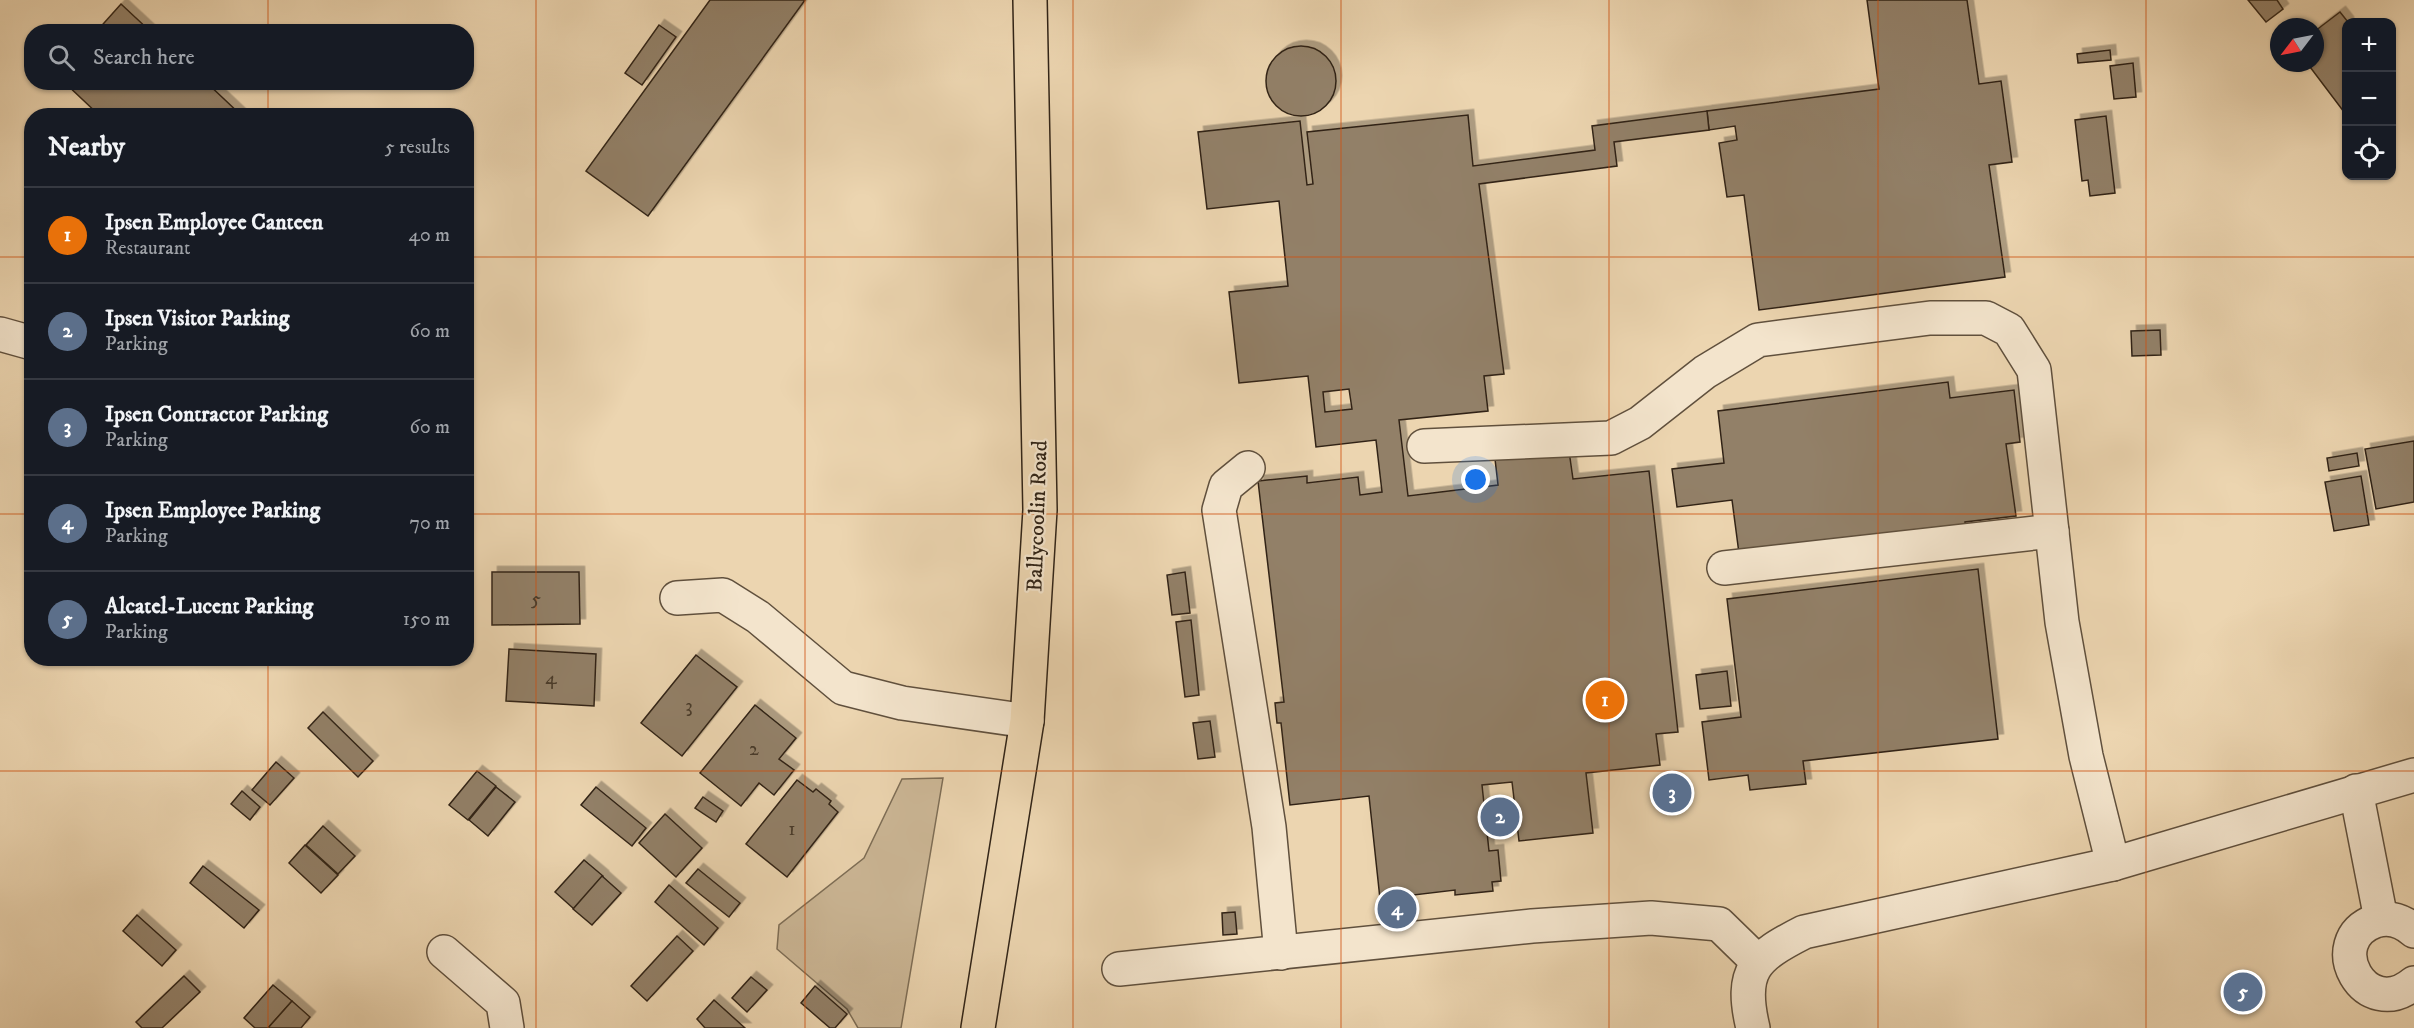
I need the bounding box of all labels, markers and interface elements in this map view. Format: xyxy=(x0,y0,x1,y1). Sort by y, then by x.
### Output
north arrow xyxy=(2270,18,2324,72)
map controls xyxy=(2342,18,2396,180)
button: + xyxy=(2342,18,2396,72)
search box xyxy=(24,24,474,90)
icon: search xyxy=(45,41,78,74)
text: Search here xyxy=(93,44,195,71)
button: − xyxy=(2342,72,2396,126)
button: locate xyxy=(2342,126,2396,180)
text: Nearby xyxy=(48,131,125,164)
text: 5 results xyxy=(385,135,450,160)
text: Ipsen Employee Canteen xyxy=(105,209,323,236)
text: 1 xyxy=(64,223,71,248)
text: 40 m xyxy=(408,223,450,248)
text: Restaurant xyxy=(105,236,190,261)
text: Ipsen Visitor Parking xyxy=(105,305,290,332)
text: 2 xyxy=(63,319,72,344)
text: 60 m xyxy=(410,319,450,344)
text: Parking xyxy=(105,332,168,357)
text: Ipsen Contractor Parking xyxy=(105,401,328,428)
text: 3 xyxy=(64,415,71,440)
text: 60 m xyxy=(410,415,450,440)
text: Parking xyxy=(105,428,168,453)
street label: Ballycoolin Road xyxy=(1021,440,1054,592)
your location xyxy=(1461,465,1490,494)
text: Ipsen Employee Parking xyxy=(105,497,320,524)
text: 4 xyxy=(62,511,73,536)
text: 70 m xyxy=(409,511,450,536)
text: Parking xyxy=(105,524,168,549)
house number: 5 xyxy=(531,587,541,612)
text: Alcatel-Lucent Parking xyxy=(105,593,313,620)
text: 5 xyxy=(63,607,72,632)
text: 150 m xyxy=(403,607,450,632)
text: Parking xyxy=(105,620,168,645)
house number: 4 xyxy=(545,666,557,691)
pin: 1 xyxy=(1586,678,1624,722)
house number: 3 xyxy=(685,694,693,719)
house number: 2 xyxy=(749,737,759,762)
pin: 3 xyxy=(1652,770,1692,816)
pin: 2 xyxy=(1480,794,1520,840)
house number: 1 xyxy=(788,817,796,842)
pin: 4 xyxy=(1378,886,1416,932)
pin: 5 xyxy=(2224,970,2262,1014)

